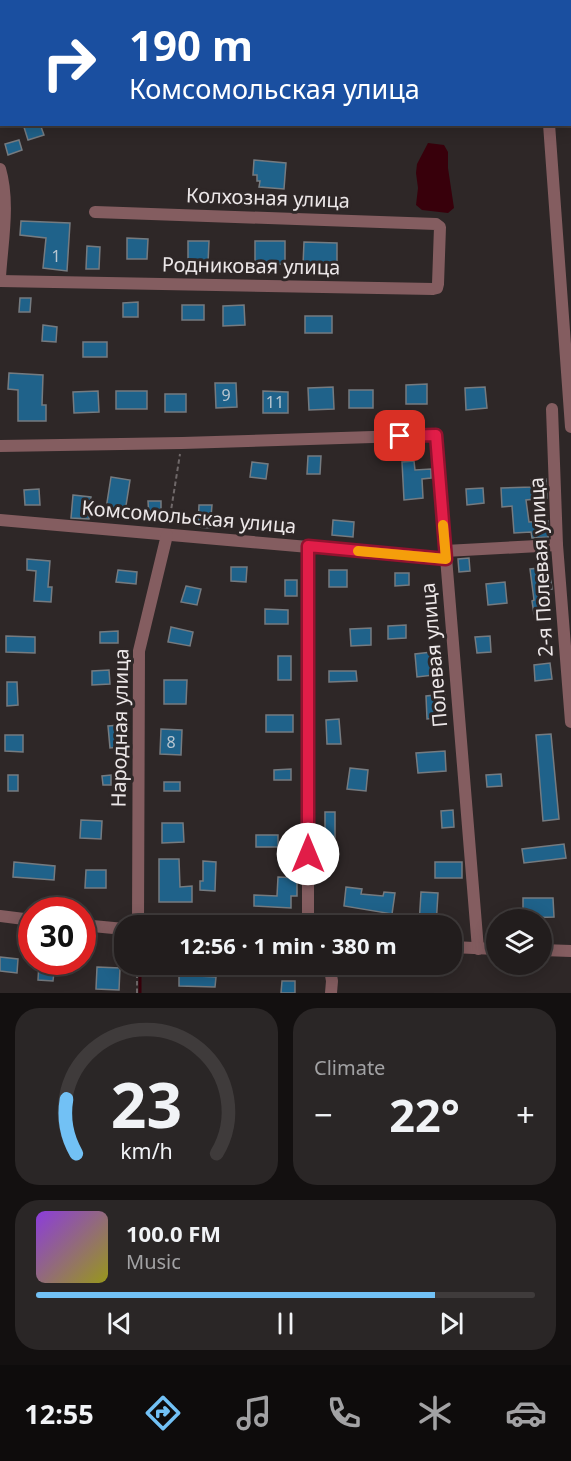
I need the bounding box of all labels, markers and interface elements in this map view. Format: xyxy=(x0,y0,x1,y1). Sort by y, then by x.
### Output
text: 190 m xyxy=(129,16,253,73)
icon: right xyxy=(30,24,108,102)
text: Комсомольская улица xyxy=(129,70,420,107)
street label: Колхозная улица xyxy=(186,181,350,214)
house number: 1 xyxy=(51,245,61,267)
street label: Родниковая улица xyxy=(162,250,340,281)
house number: 9 xyxy=(221,384,231,406)
house number: 11 xyxy=(266,391,284,413)
pin xyxy=(374,410,425,461)
icon: arrive xyxy=(383,419,416,452)
street label: 2-я Полевая улица xyxy=(522,477,559,657)
street label: Комсомольская улица xyxy=(81,494,298,539)
street label: Полевая улица xyxy=(414,582,453,729)
street label: Народная улица xyxy=(105,648,134,808)
house number: 8 xyxy=(166,731,176,753)
position arrow xyxy=(276,822,340,886)
speed limit sign: 30 xyxy=(18,897,96,975)
map controls xyxy=(486,909,552,975)
button: layers xyxy=(486,909,552,975)
text: 12:56 · 1 min · 380 m xyxy=(179,930,397,960)
text: Climate xyxy=(314,1054,385,1081)
text: 23 xyxy=(111,1061,182,1146)
text: 22° xyxy=(389,1084,460,1145)
text: − xyxy=(314,1092,333,1137)
text: + xyxy=(516,1092,535,1137)
text: km/h xyxy=(120,1136,173,1165)
text: 100.0 FM xyxy=(126,1218,221,1248)
text: Music xyxy=(126,1248,181,1275)
icon: previous xyxy=(103,1307,136,1340)
icon: pause xyxy=(269,1307,302,1340)
icon: next xyxy=(435,1307,468,1340)
icon: directions xyxy=(142,1392,184,1434)
icon: music xyxy=(233,1392,275,1434)
icon: phone xyxy=(323,1392,365,1434)
icon: climate xyxy=(414,1392,456,1434)
icon: car xyxy=(505,1392,547,1434)
text: 12:55 xyxy=(24,1395,94,1432)

